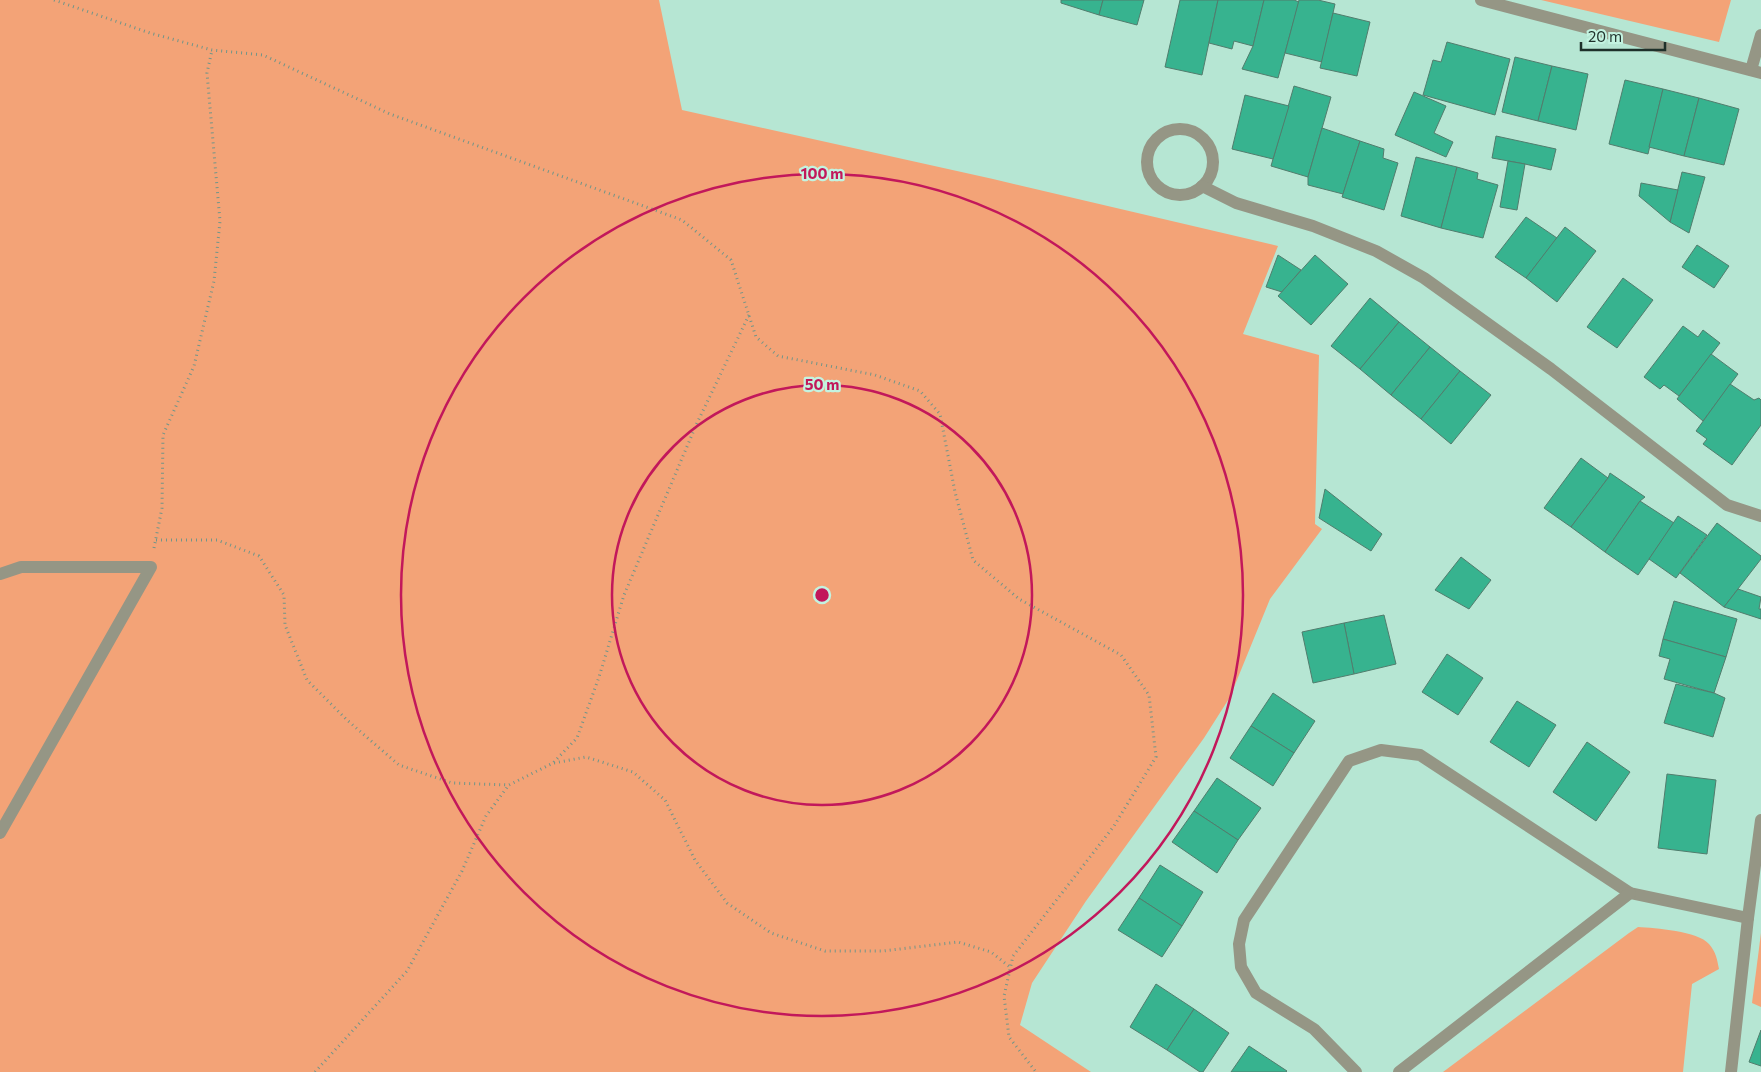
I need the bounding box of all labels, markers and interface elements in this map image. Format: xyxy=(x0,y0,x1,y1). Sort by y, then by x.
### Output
scale bar xyxy=(1581,20,1665,52)
text: 20 m xyxy=(1588,27,1622,45)
text: 100 m xyxy=(801,164,843,182)
text: 50 m xyxy=(805,375,839,393)
centre of rings xyxy=(813,586,831,604)

